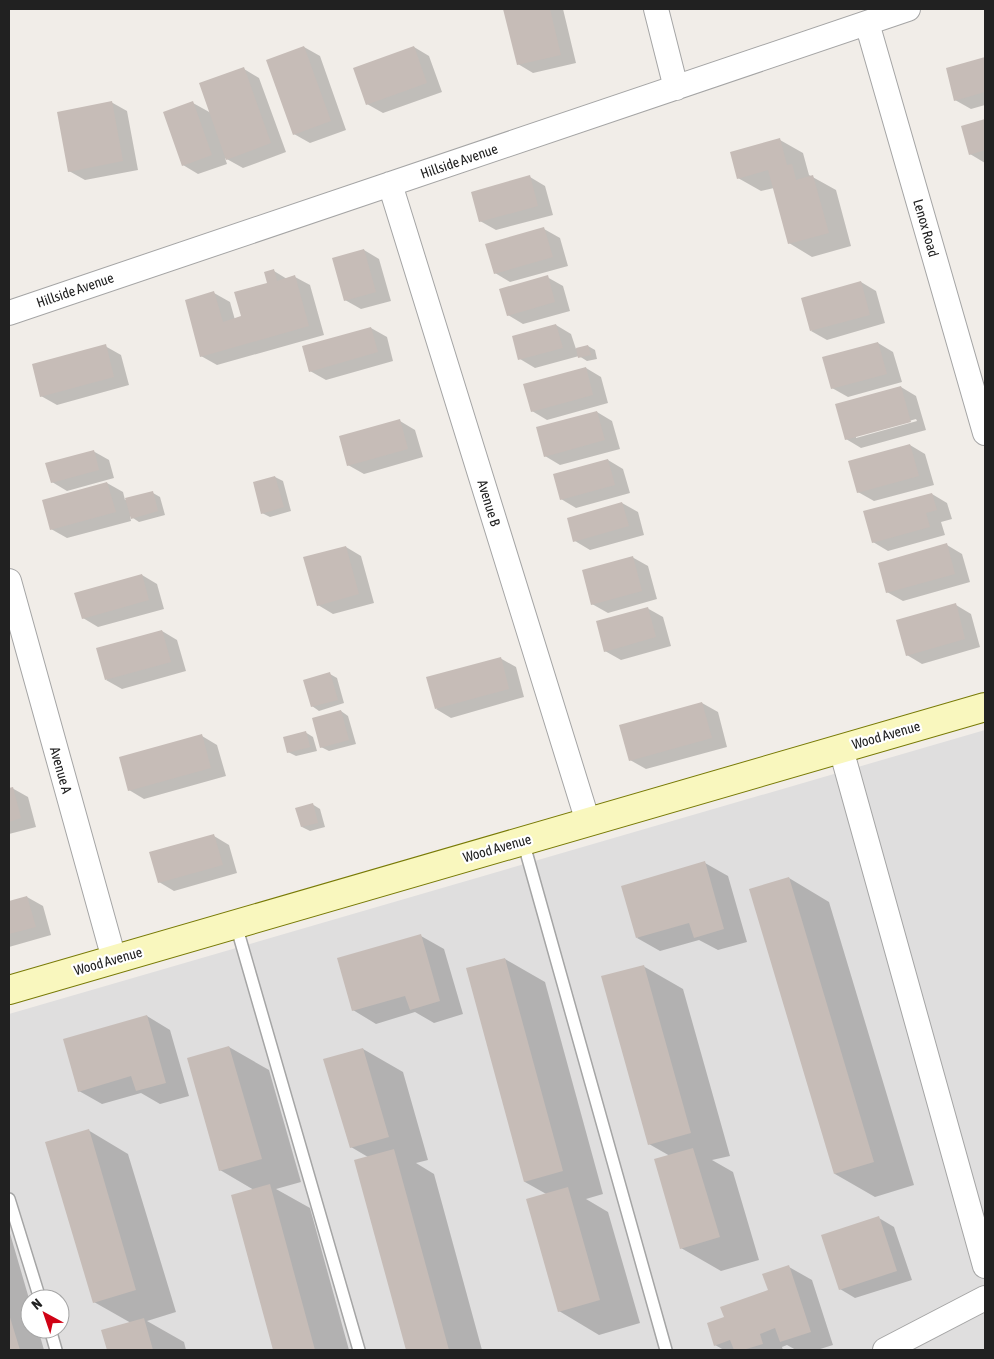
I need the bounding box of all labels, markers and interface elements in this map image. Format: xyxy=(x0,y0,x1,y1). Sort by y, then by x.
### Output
street label: Hillside Avenue xyxy=(418,140,500,182)
street label: Lenox Road xyxy=(910,197,942,259)
street label: Hillside Avenue xyxy=(34,269,116,311)
street label: Avenue B xyxy=(474,478,504,528)
street label: Wood Avenue xyxy=(850,718,922,752)
street label: Avenue A xyxy=(47,745,75,795)
street label: Wood Avenue xyxy=(461,831,533,865)
street label: Wood Avenue xyxy=(72,944,144,978)
north arrow xyxy=(20,1289,70,1339)
text: N xyxy=(28,1295,45,1313)

